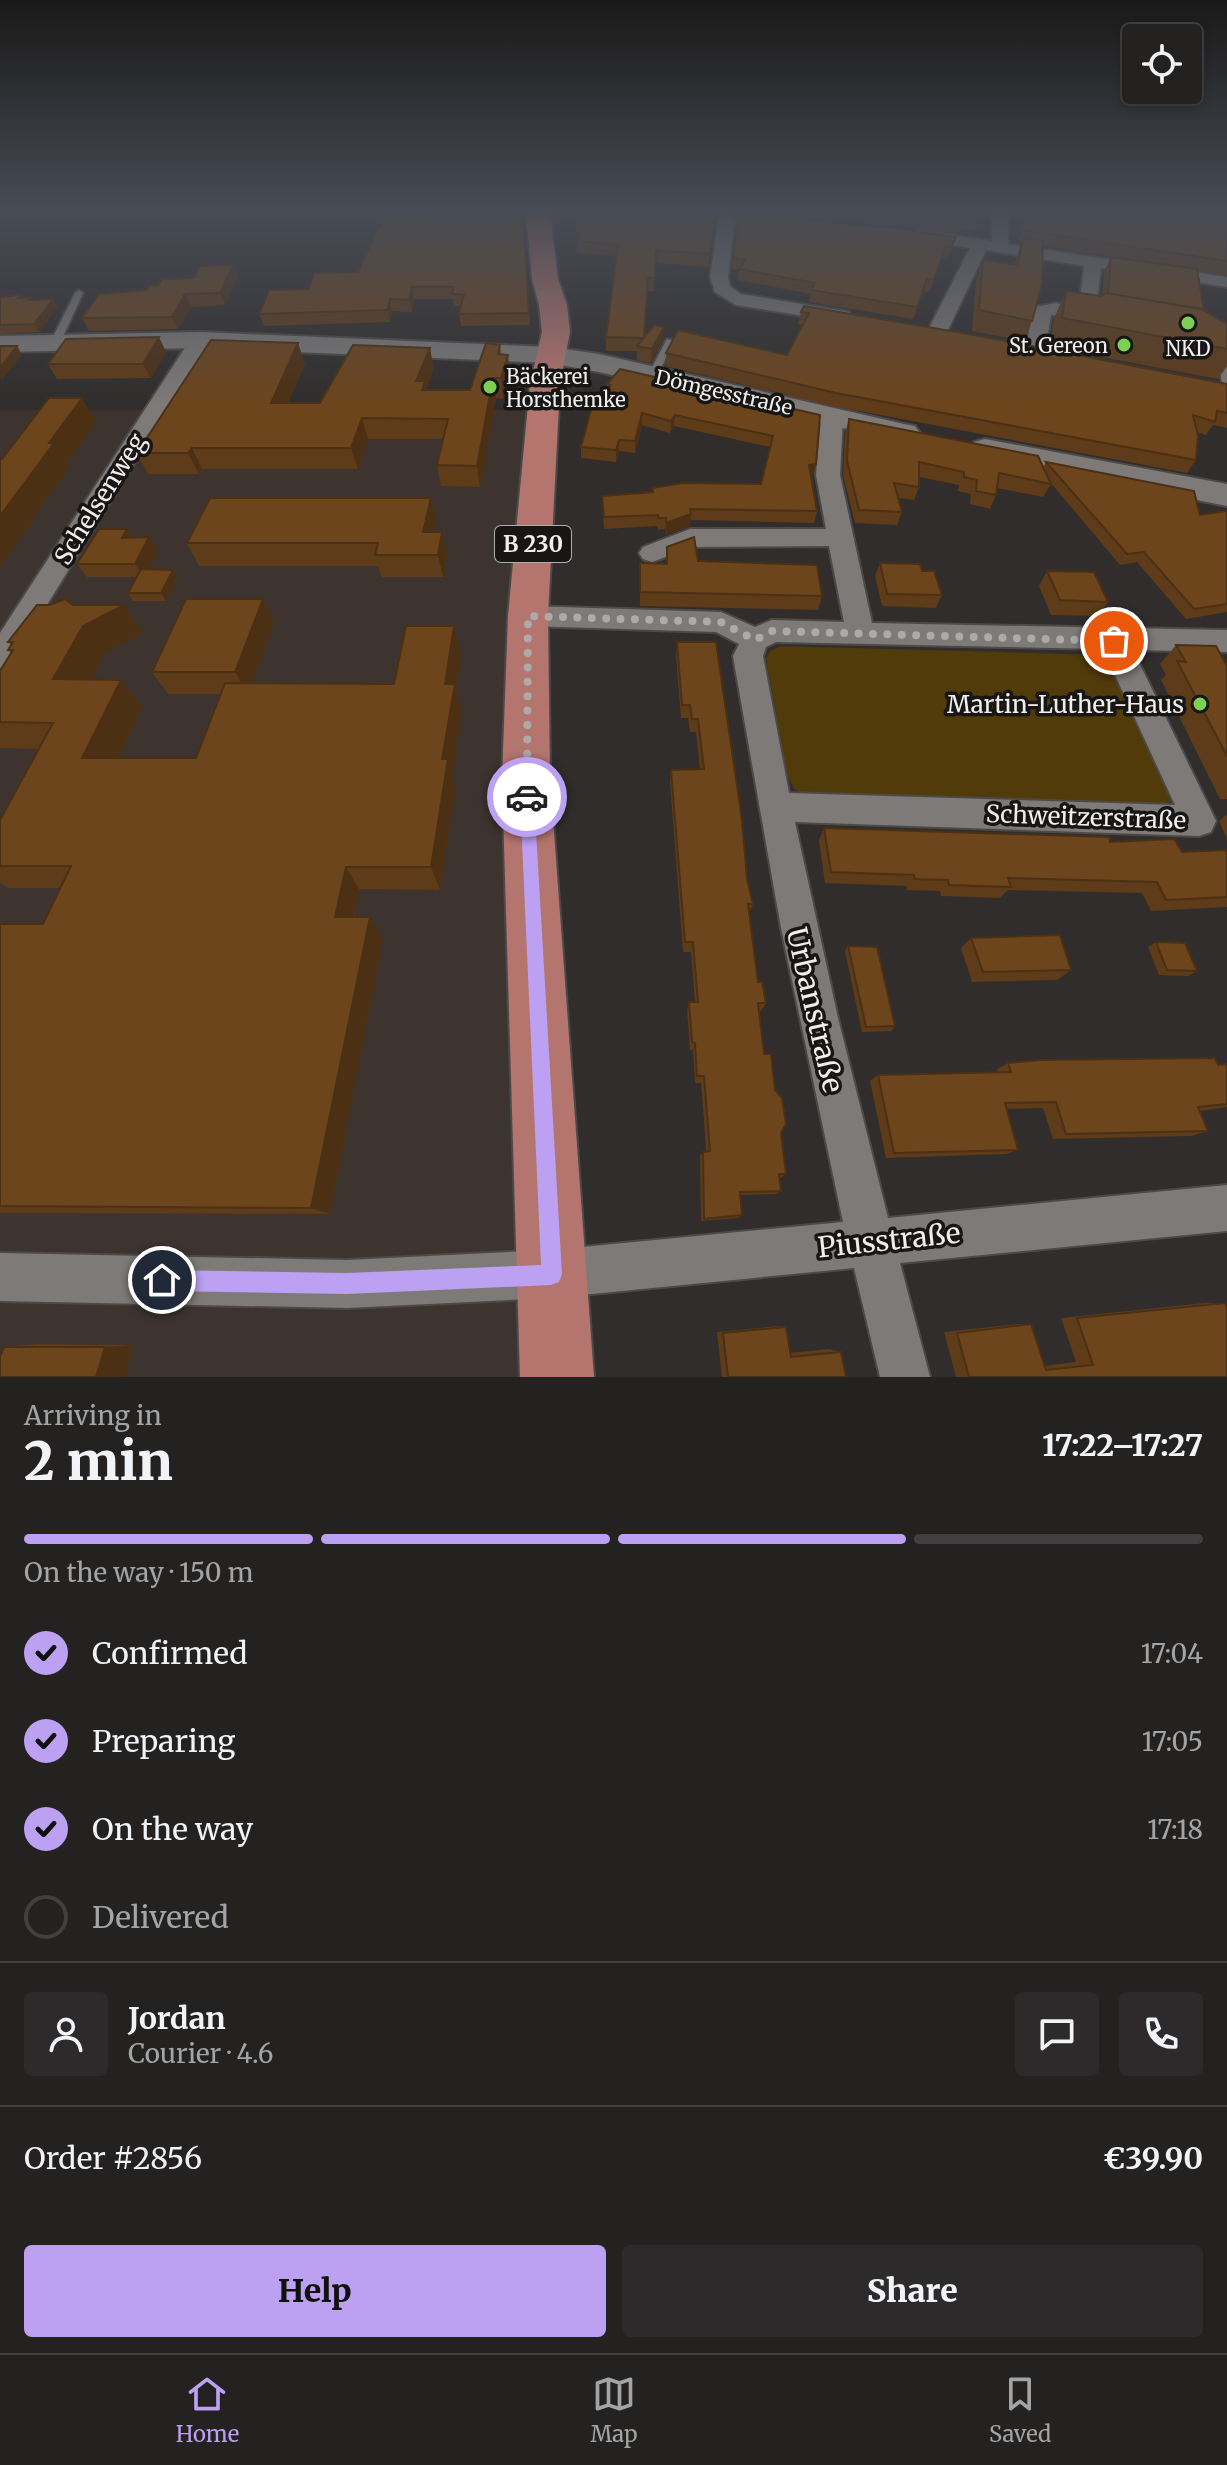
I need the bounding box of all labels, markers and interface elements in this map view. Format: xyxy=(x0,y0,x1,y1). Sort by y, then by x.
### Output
map controls xyxy=(1122,24,1202,104)
button: locate xyxy=(1122,24,1202,104)
marker: NKD xyxy=(1179,314,1197,332)
place label: St. Gereon xyxy=(1009,333,1108,358)
marker: St. Gereon xyxy=(1115,336,1133,354)
place label: NKD xyxy=(1165,336,1211,361)
place label: Bäckerei Horsthemke xyxy=(506,364,626,412)
street label: Dömgesstraße xyxy=(653,364,795,420)
marker: Bäckerei Horsthemke xyxy=(481,378,499,396)
street label: Schelsenweg xyxy=(47,427,153,570)
road number: B 230 xyxy=(495,526,571,562)
pin xyxy=(1080,607,1148,675)
icon: bag xyxy=(1092,619,1136,663)
place label: Martin-Luther-Haus xyxy=(947,689,1184,720)
marker: Martin-Luther-Haus xyxy=(1191,695,1209,713)
courier xyxy=(487,757,567,837)
icon: car xyxy=(505,775,549,819)
street label: Schweitzerstraße xyxy=(985,798,1187,836)
street label: Urbanstraße xyxy=(779,924,851,1096)
street label: Piusstraße xyxy=(816,1215,962,1265)
pin xyxy=(128,1246,196,1314)
icon: home xyxy=(140,1258,184,1302)
text: Arriving in xyxy=(24,1399,162,1432)
text: 17:22–17:27 xyxy=(1042,1426,1203,1464)
text: 2 min xyxy=(24,1429,173,1494)
text: On the way · 150 m xyxy=(24,1556,253,1589)
icon: check xyxy=(24,1631,68,1675)
text: Confirmed xyxy=(92,1634,247,1672)
text: 17:04 xyxy=(1141,1637,1203,1670)
icon: check xyxy=(24,1719,68,1763)
text: Preparing xyxy=(92,1722,235,1760)
text: 17:05 xyxy=(1142,1725,1203,1758)
icon: check xyxy=(24,1807,68,1851)
text: On the way xyxy=(92,1810,253,1848)
text: 17:18 xyxy=(1147,1813,1203,1846)
text: Delivered xyxy=(92,1898,229,1936)
button: person xyxy=(24,1992,108,2076)
button: chat xyxy=(1015,1992,1099,2076)
button: phone xyxy=(1119,1992,1203,2076)
text: Jordan xyxy=(128,1999,226,2037)
text: Courier · 4.6 xyxy=(128,2037,274,2070)
text: Order #2856 xyxy=(24,2139,202,2177)
text: €39.90 xyxy=(1103,2139,1203,2177)
button: Help xyxy=(24,2245,606,2337)
button: Share xyxy=(622,2245,1203,2337)
tab: Home xyxy=(176,2372,239,2448)
tab: Map xyxy=(591,2372,637,2448)
tab: Saved xyxy=(989,2372,1051,2448)

